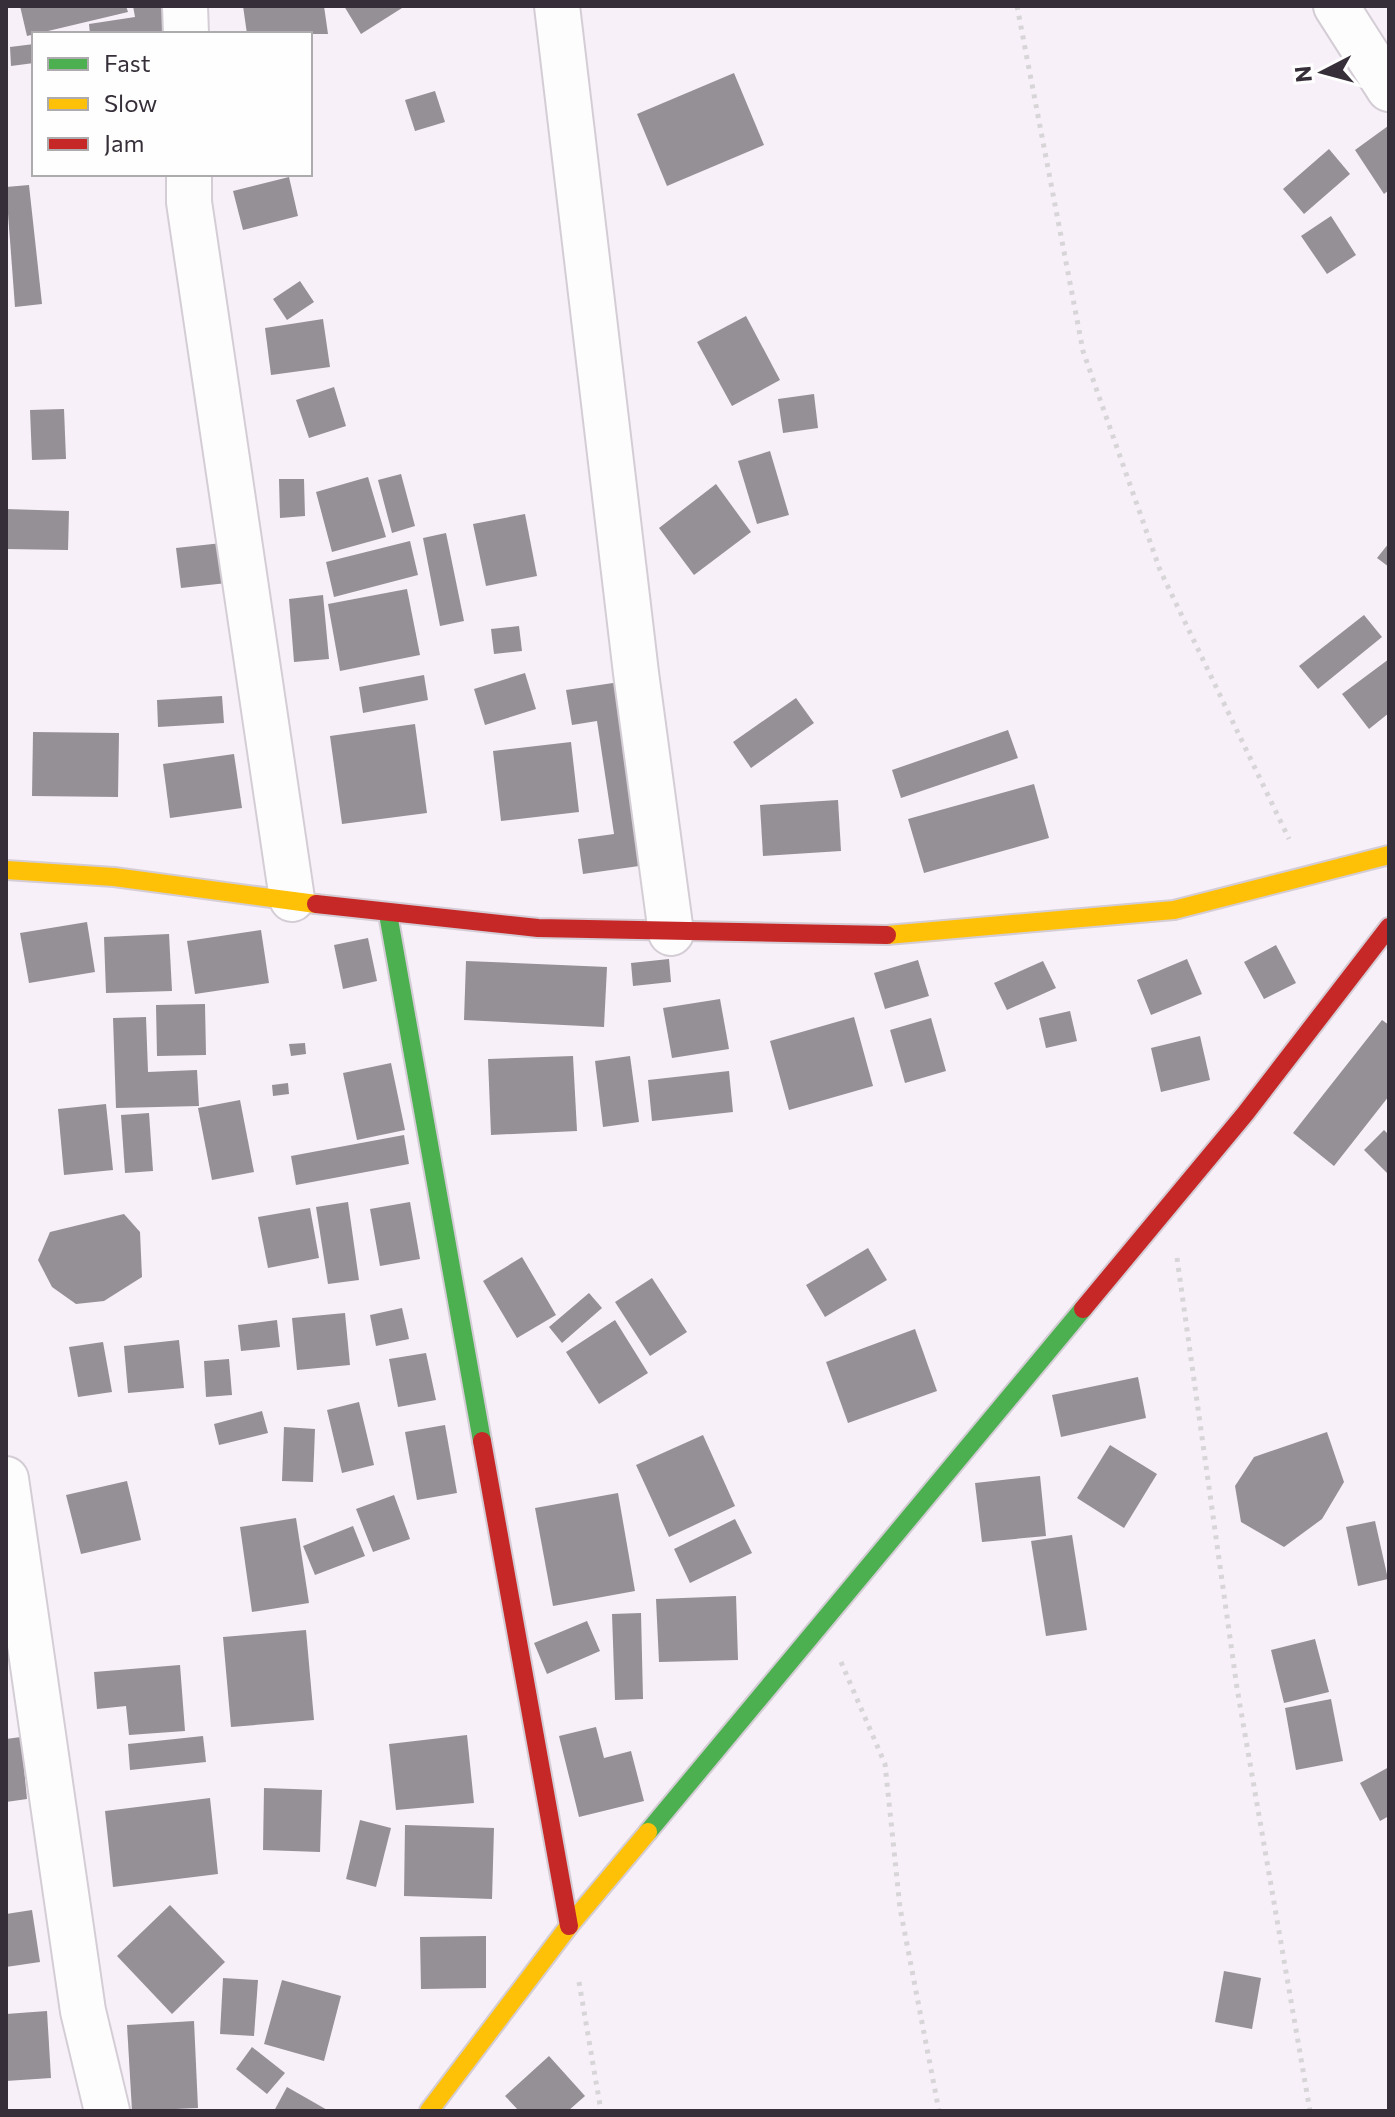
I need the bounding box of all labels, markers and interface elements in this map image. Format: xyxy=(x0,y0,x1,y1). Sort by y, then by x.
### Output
legend xyxy=(32,32,312,176)
north arrow xyxy=(1283,32,1363,112)
text: Fast xyxy=(104,48,151,77)
text: N xyxy=(1288,65,1317,84)
text: Slow xyxy=(104,88,157,117)
text: Jam xyxy=(104,128,144,157)

